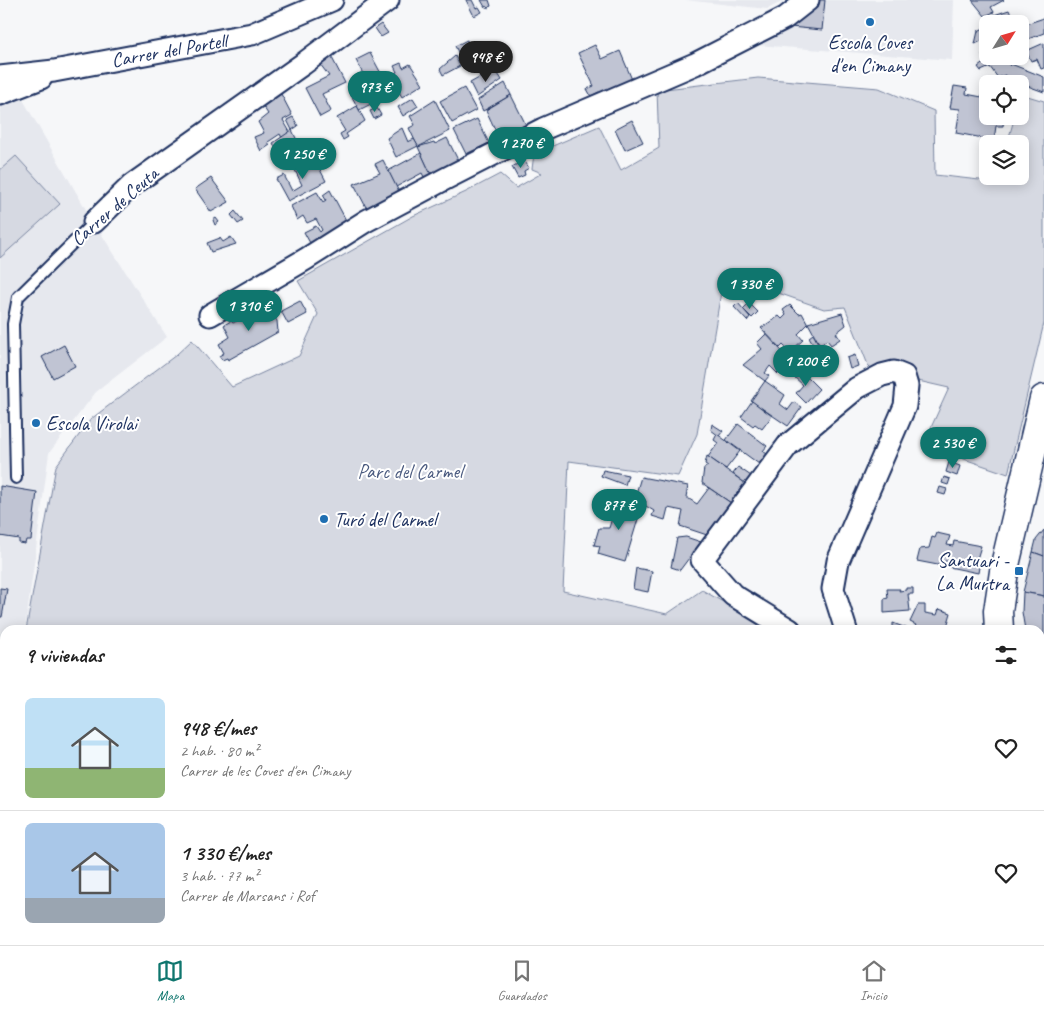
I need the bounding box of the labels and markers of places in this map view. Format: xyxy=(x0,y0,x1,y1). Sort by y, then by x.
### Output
marker: Escola Coves d'en Cimany xyxy=(864,16,876,28)
place label: Escola Coves d'en Cimany xyxy=(828,30,914,78)
pin: 948 € xyxy=(451,41,521,83)
pin: 973 € xyxy=(340,70,410,113)
pin: 1 270 € xyxy=(475,126,567,169)
pin: 1 250 € xyxy=(257,138,349,180)
pin: 1 330 € xyxy=(704,268,796,310)
pin: 1 310 € xyxy=(203,290,295,332)
pin: 1 200 € xyxy=(760,344,852,387)
place label: Escola Virolai xyxy=(46,411,139,436)
marker: Escola Virolai xyxy=(30,417,42,429)
pin: 2 530 € xyxy=(907,426,999,469)
pin: 877 € xyxy=(584,488,654,531)
place label: Turó del Carmel xyxy=(334,507,440,532)
marker: Turó del Carmel xyxy=(318,513,330,525)
place label: Santuari - La Murtra xyxy=(936,548,1011,596)
marker: Santuari - La Murtra xyxy=(1013,565,1025,577)

